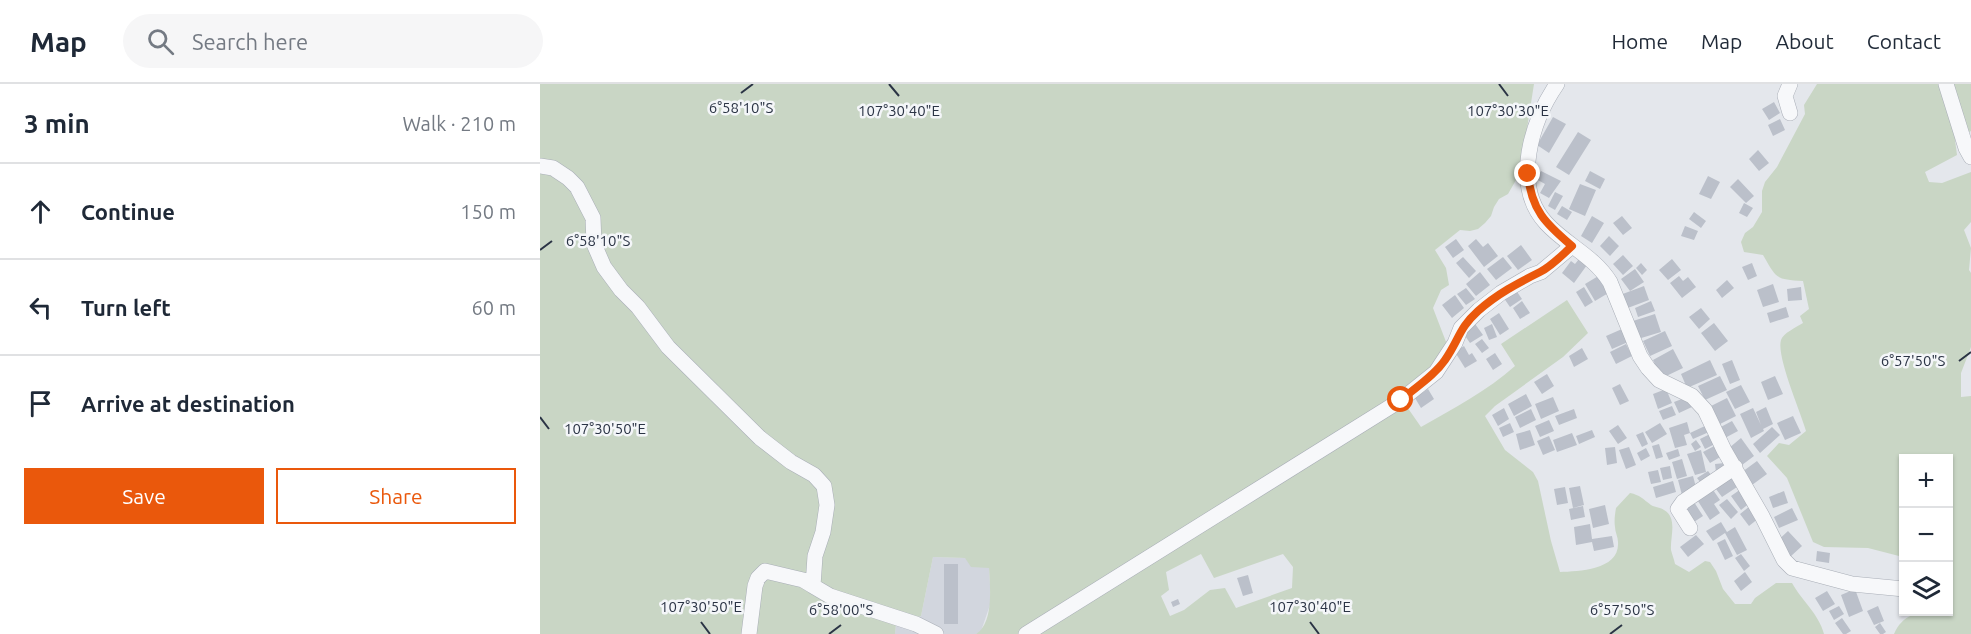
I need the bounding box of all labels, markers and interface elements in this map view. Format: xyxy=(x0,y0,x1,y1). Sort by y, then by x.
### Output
search box xyxy=(123,14,543,68)
icon: search xyxy=(144,25,177,58)
text: Map xyxy=(30,26,87,57)
text: Search here xyxy=(192,29,308,54)
text: Home xyxy=(1611,29,1668,53)
text: Map xyxy=(1701,29,1742,53)
text: About xyxy=(1775,29,1834,53)
text: Contact xyxy=(1867,29,1941,53)
text: 6°58'10"S xyxy=(709,99,773,116)
text: 107°30'40"E xyxy=(858,102,940,119)
text: 107°30'30"E xyxy=(1467,102,1549,119)
text: 3 min xyxy=(24,109,90,138)
text: Walk · 210 m xyxy=(403,112,516,135)
route end xyxy=(1514,160,1540,186)
icon: ahead xyxy=(24,195,57,228)
text: Continue xyxy=(81,199,175,224)
text: 150 m xyxy=(460,200,516,223)
text: 6°58'10"S xyxy=(566,232,630,249)
icon: left xyxy=(24,291,57,324)
text: Turn left xyxy=(81,295,171,320)
text: 60 m xyxy=(472,296,516,319)
text: 6°57'50"S xyxy=(1881,352,1945,369)
route start xyxy=(1387,386,1413,412)
icon: arrive xyxy=(24,387,57,420)
text: Arrive at destination xyxy=(81,391,295,416)
text: 107°30'50"E xyxy=(564,420,646,437)
map controls xyxy=(1899,454,1953,616)
button: + xyxy=(1899,454,1953,508)
button: Save xyxy=(24,468,264,524)
button: Share xyxy=(276,468,516,524)
button: − xyxy=(1899,508,1953,562)
button: layers xyxy=(1899,562,1953,616)
text: 107°30'50"E xyxy=(660,598,742,615)
text: 107°30'40"E xyxy=(1269,598,1351,615)
text: 6°58'00"S xyxy=(809,601,873,618)
text: 6°57'50"S xyxy=(1590,601,1654,618)

